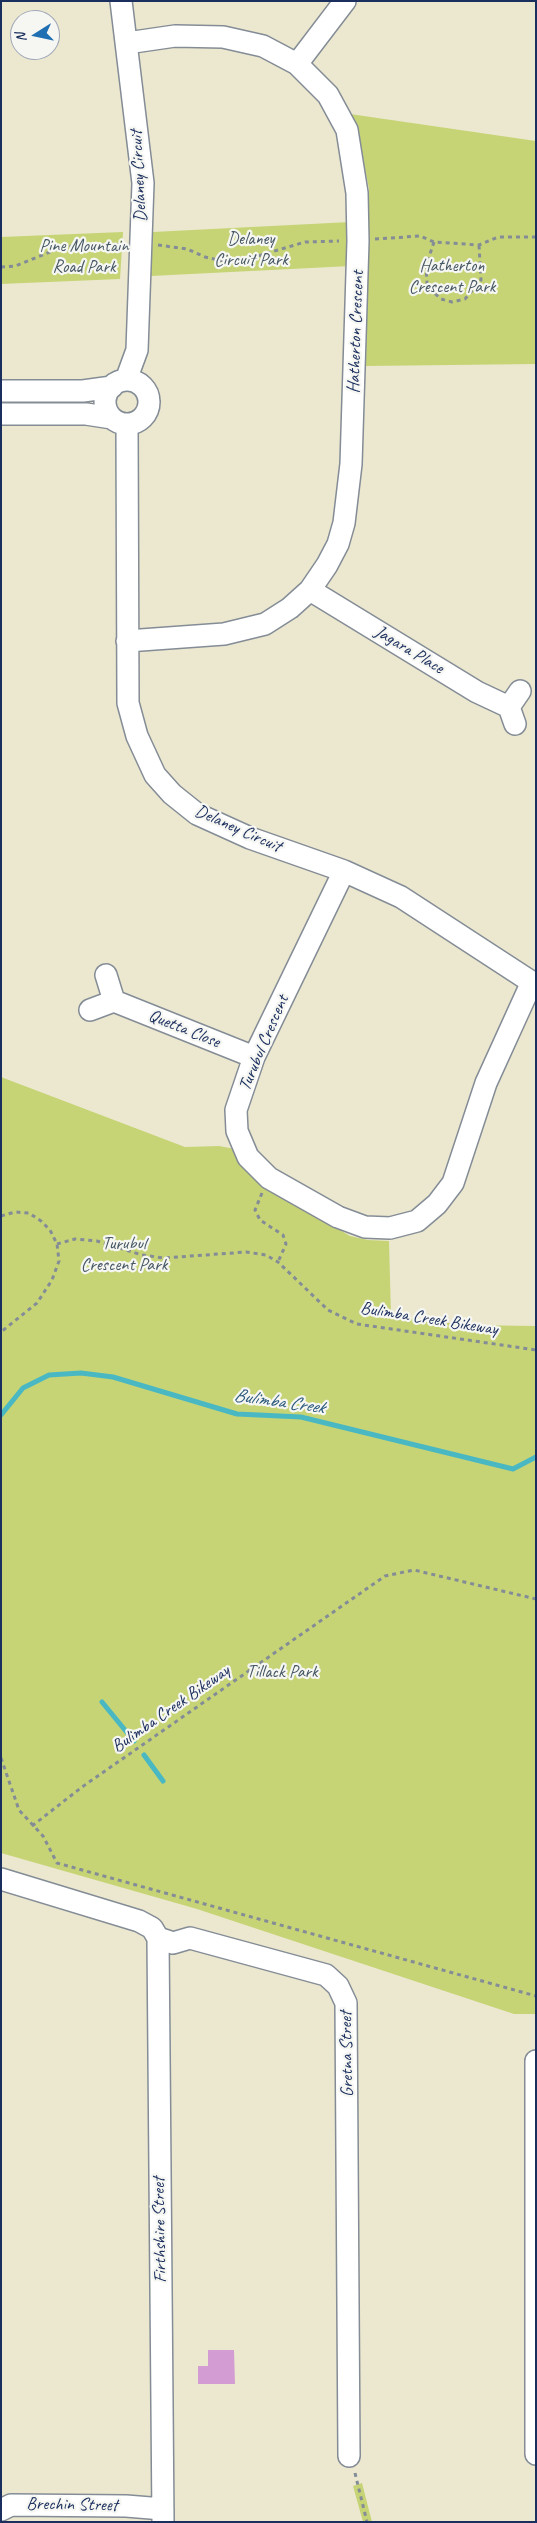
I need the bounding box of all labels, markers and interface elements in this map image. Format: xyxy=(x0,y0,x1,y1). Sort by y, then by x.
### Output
north arrow xyxy=(10,10,60,60)
text: N xyxy=(12,32,30,43)
street label: Delaney Circuit xyxy=(126,130,152,222)
park label: Delaney Circuit Park xyxy=(214,228,288,270)
park label: Pine Mountain Road Park xyxy=(39,235,129,278)
park label: Hatherton Crescent Park xyxy=(409,255,495,298)
street label: Hatherton Crescent xyxy=(343,270,369,394)
street label: Jagara Place xyxy=(371,621,447,679)
street label: Delaney Circuit xyxy=(192,800,284,858)
street label: Turubul Crescent xyxy=(234,992,294,1094)
street label: Quetta Close xyxy=(145,1005,223,1053)
park label: Turubul Crescent Park xyxy=(81,1233,167,1276)
street label: Bulimba Creek Bikeway xyxy=(359,1297,499,1341)
water label: Bulimba Creek xyxy=(232,1384,326,1420)
street label: Bulimba Creek Bikeway xyxy=(108,1660,234,1758)
park label: Tillack Park xyxy=(246,1661,318,1683)
street label: Gretna Street xyxy=(335,2011,359,2097)
street label: Firthshire Street xyxy=(148,2177,172,2283)
street label: Brechin Street xyxy=(26,2493,118,2517)

